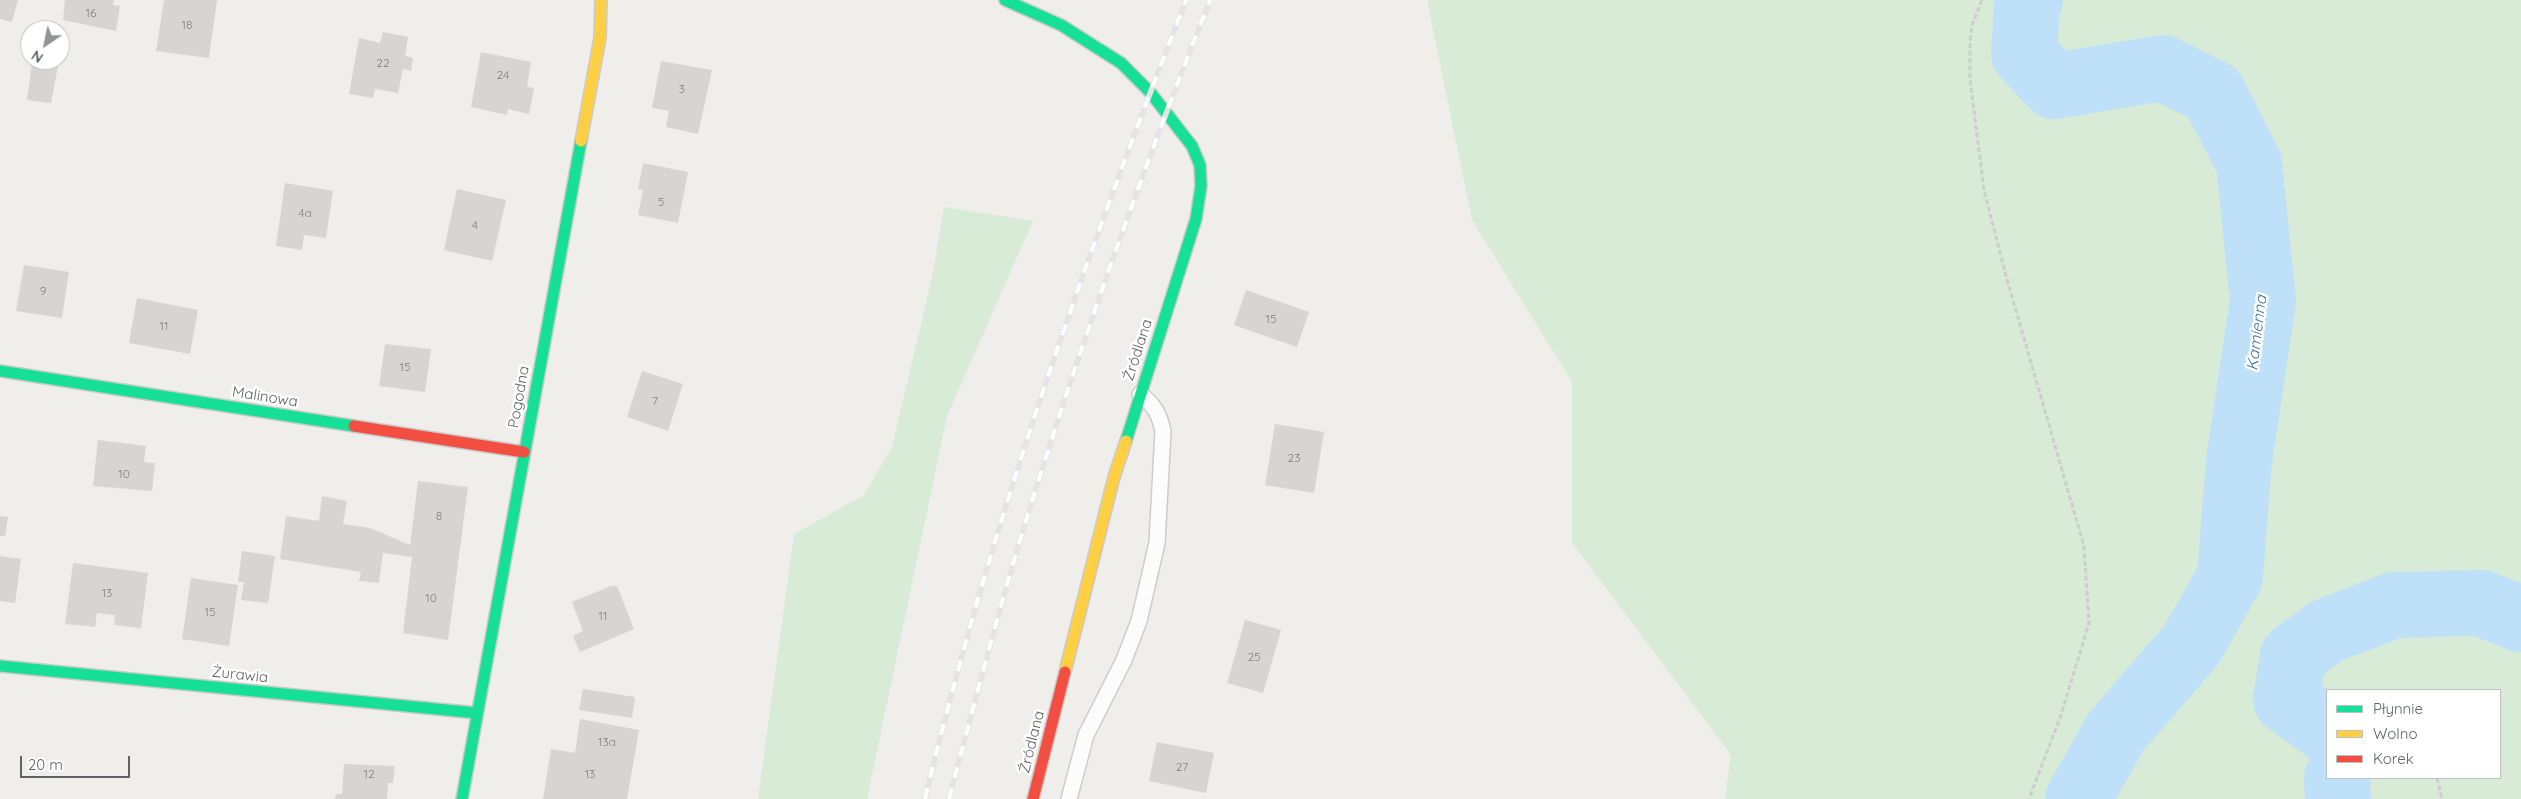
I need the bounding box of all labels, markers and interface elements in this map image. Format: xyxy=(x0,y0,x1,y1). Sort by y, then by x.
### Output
house number: 16 xyxy=(86,6,96,20)
house number: 18 xyxy=(182,18,192,32)
north arrow xyxy=(20,20,70,70)
text: N xyxy=(28,46,46,67)
house number: 22 xyxy=(376,56,390,70)
house number: 24 xyxy=(497,68,509,82)
house number: 3 xyxy=(679,82,685,96)
house number: 5 xyxy=(658,195,664,209)
house number: 4a xyxy=(298,206,312,220)
house number: 4 xyxy=(472,218,478,232)
house number: 9 xyxy=(40,284,46,298)
water label: Kamienna xyxy=(2243,294,2271,372)
house number: 15 xyxy=(1266,312,1276,326)
street label: Źródlana xyxy=(1120,317,1156,383)
house number: 11 xyxy=(160,319,168,333)
house number: 15 xyxy=(400,360,410,374)
street label: Pogodna xyxy=(505,365,533,429)
street label: Malinowa xyxy=(231,383,299,411)
house number: 7 xyxy=(652,394,658,408)
house number: 23 xyxy=(1288,451,1300,465)
house number: 10 xyxy=(118,467,130,481)
house number: 8 xyxy=(436,509,442,523)
house number: 13 xyxy=(102,586,112,600)
house number: 10 xyxy=(425,591,437,605)
house number: 15 xyxy=(205,605,215,619)
house number: 11 xyxy=(599,609,607,623)
house number: 25 xyxy=(1247,650,1261,664)
street label: Żurawia xyxy=(211,663,269,687)
legend xyxy=(2326,689,2501,779)
text: Płynnie xyxy=(2373,699,2423,718)
street label: Źródlana xyxy=(1016,709,1048,775)
text: Wolno xyxy=(2373,724,2418,743)
house number: 13a xyxy=(598,735,616,749)
scale bar xyxy=(22,746,132,778)
text: Korek xyxy=(2373,749,2414,768)
text: 20 m xyxy=(28,755,63,774)
house number: 27 xyxy=(1176,760,1188,774)
house number: 12 xyxy=(363,767,375,781)
house number: 13 xyxy=(585,767,595,781)

